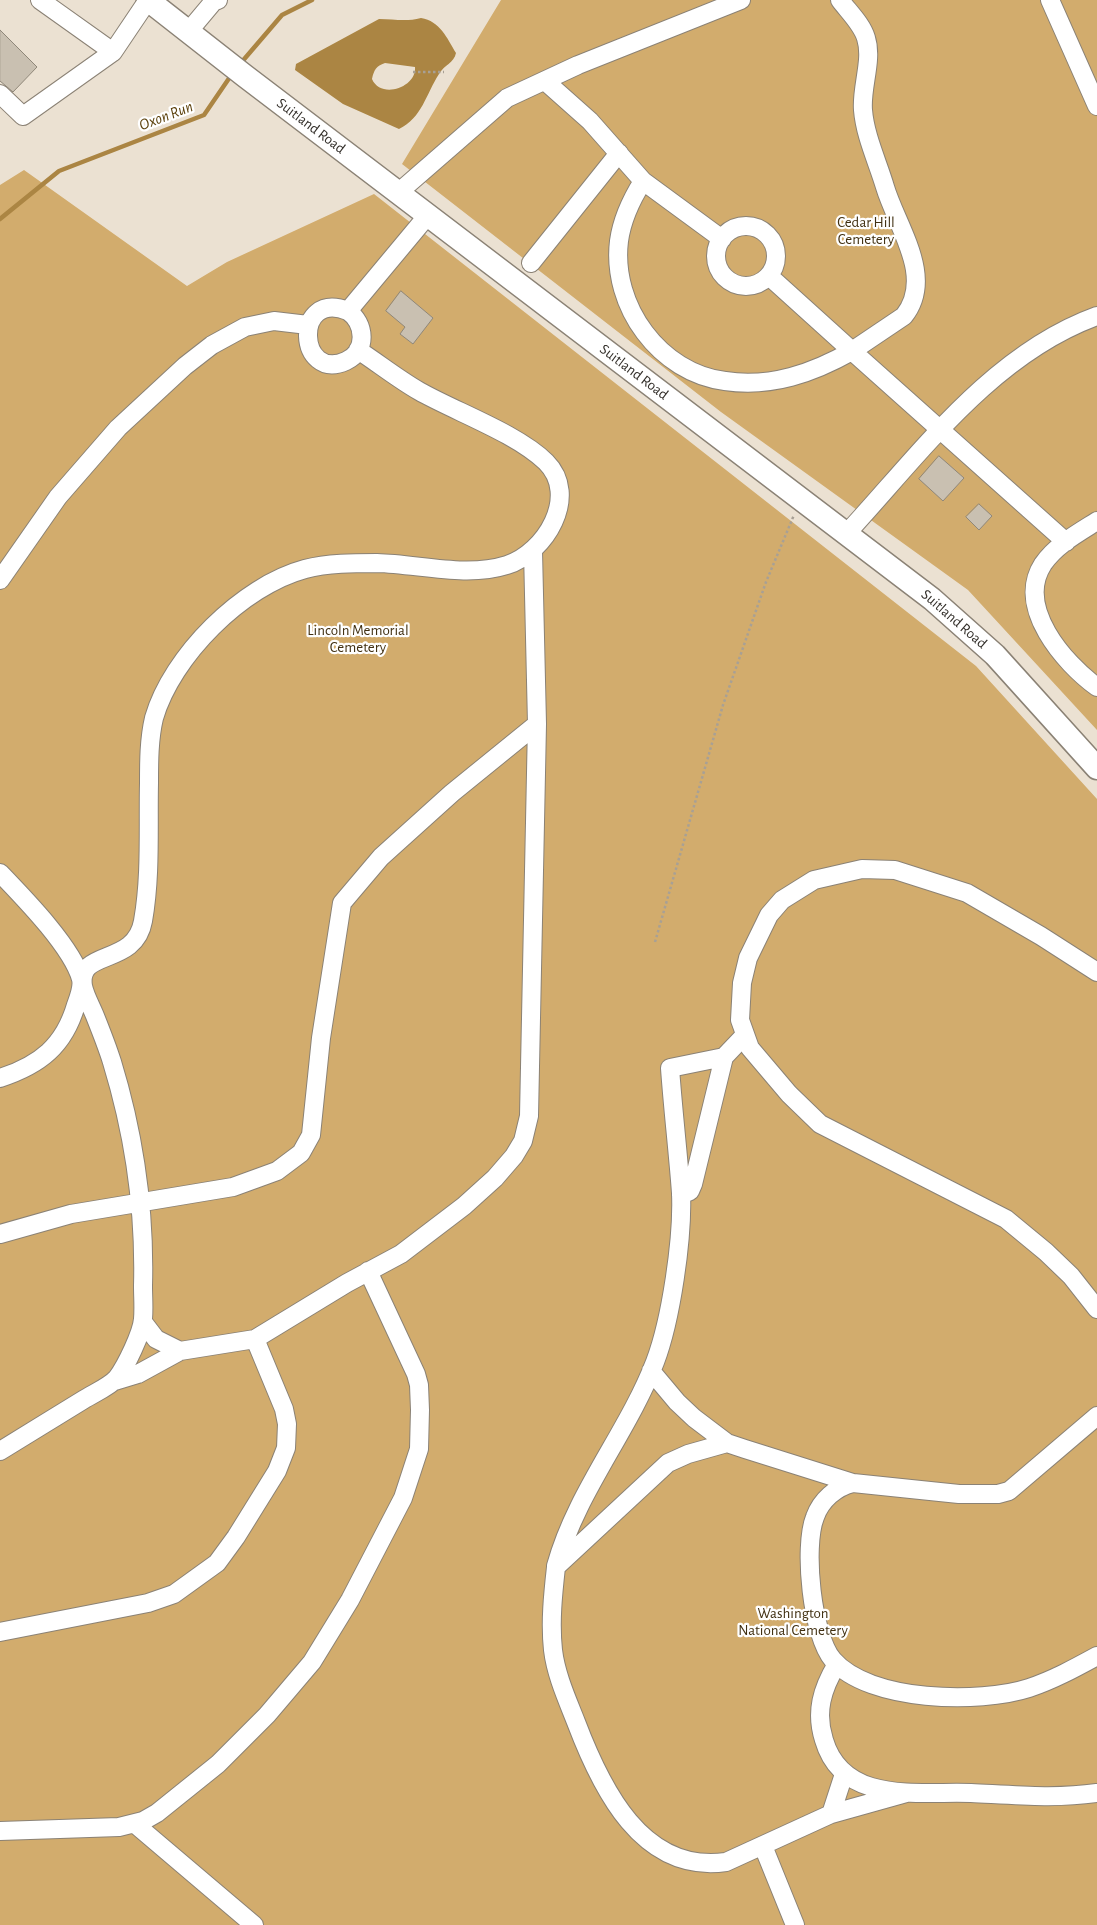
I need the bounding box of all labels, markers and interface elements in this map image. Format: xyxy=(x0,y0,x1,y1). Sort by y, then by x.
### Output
street label: Suitland Road xyxy=(273,94,349,158)
water label: Oxon Run xyxy=(136,97,196,135)
park label: Cedar Hill Cemetery xyxy=(837,213,895,248)
street label: Suitland Road xyxy=(596,340,672,404)
street label: Suitland Road xyxy=(917,585,991,653)
park label: Lincoln Memorial Cemetery xyxy=(307,621,409,656)
park label: Washington National Cemetery xyxy=(738,1604,848,1639)

